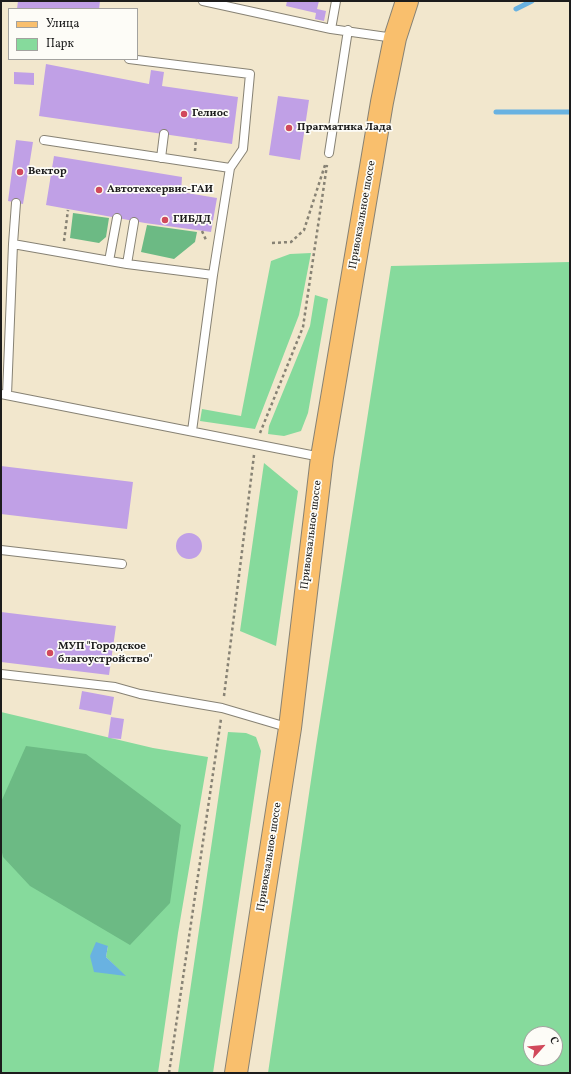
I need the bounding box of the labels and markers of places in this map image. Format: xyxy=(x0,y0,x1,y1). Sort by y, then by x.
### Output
place label: Гелиос xyxy=(192,107,228,121)
marker: Гелиос xyxy=(179,109,189,119)
place label: Прагматика Лада xyxy=(297,121,392,135)
marker: Прагматика Лада xyxy=(284,123,294,133)
place label: Вектор xyxy=(28,165,67,179)
marker: Вектор xyxy=(15,167,25,177)
place label: Автотехсервис-ГАИ xyxy=(107,183,213,197)
marker: Автотехсервис-ГАИ xyxy=(94,185,104,195)
place label: ГИБДД xyxy=(173,213,211,227)
marker: ГИБДД xyxy=(160,215,170,225)
place label: МУП "Городское благоустройство" xyxy=(58,640,153,666)
marker: МУП "Городское благоустройство" xyxy=(45,648,55,658)

